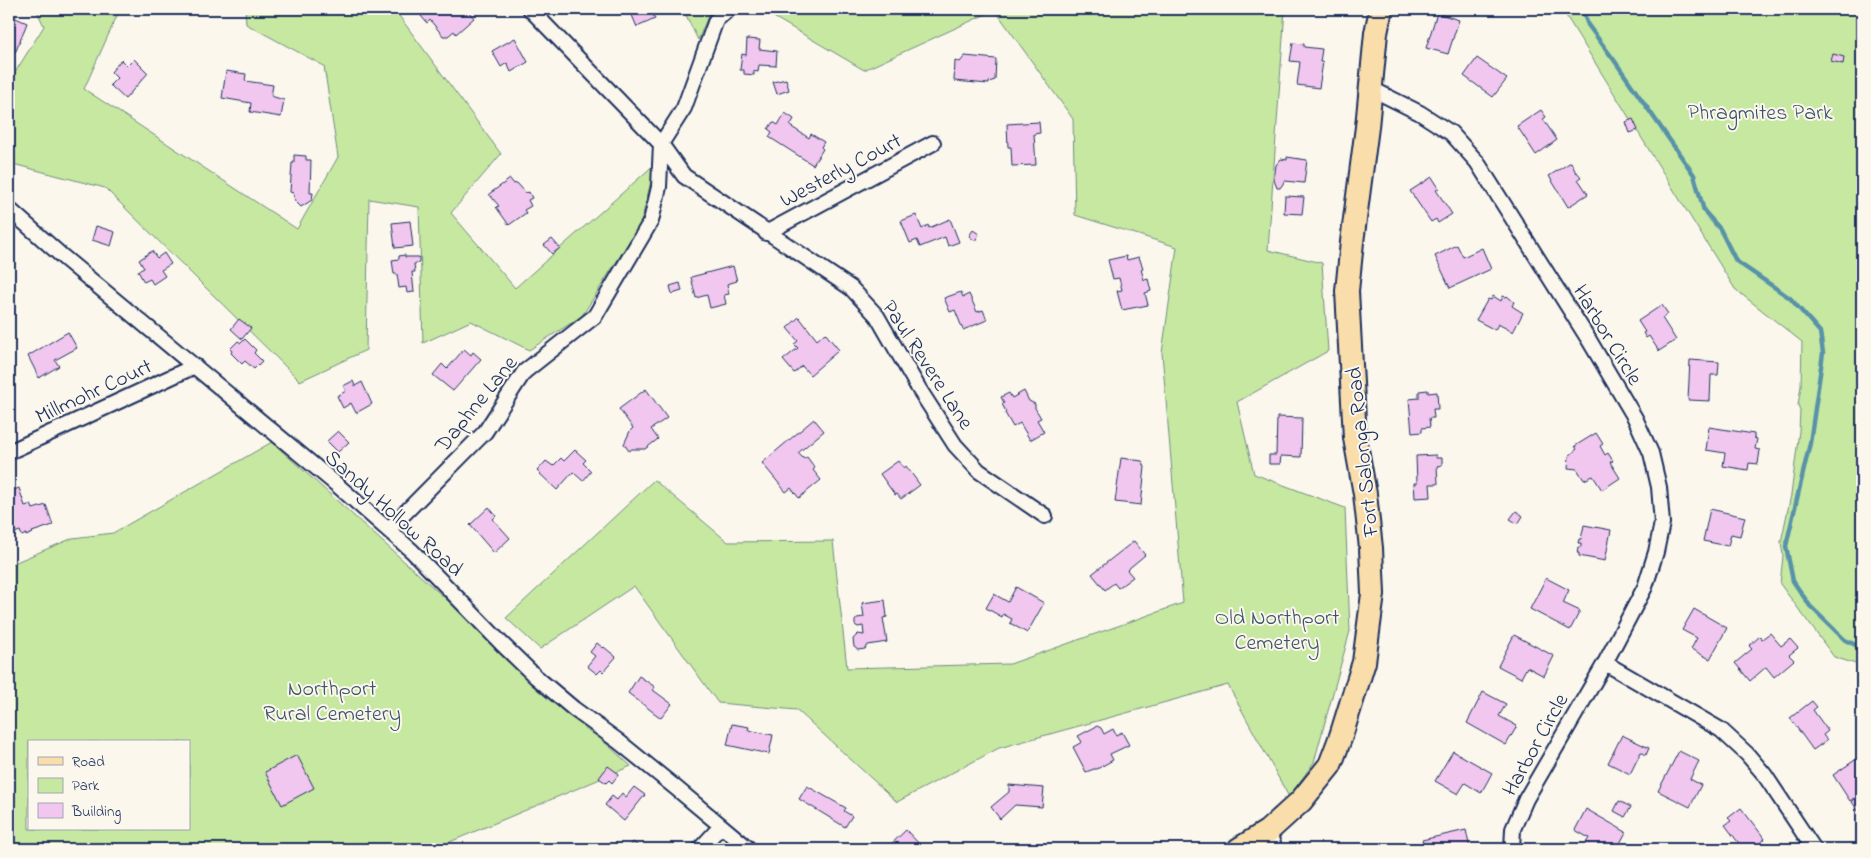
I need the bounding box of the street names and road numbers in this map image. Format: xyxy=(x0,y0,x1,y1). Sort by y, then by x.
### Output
street label: Westerly Court xyxy=(775,126,909,218)
street label: Harbor Circle xyxy=(1564,279,1649,392)
street label: Paul Revere Lane xyxy=(873,294,981,437)
street label: Daphne Lane xyxy=(428,349,527,461)
street label: Millmohr Court xyxy=(31,351,158,434)
street label: Fort Salonga Road xyxy=(1339,365,1390,539)
street label: Sandy Hollow Road xyxy=(316,443,470,586)
street label: Harbor Circle xyxy=(1495,688,1578,803)

